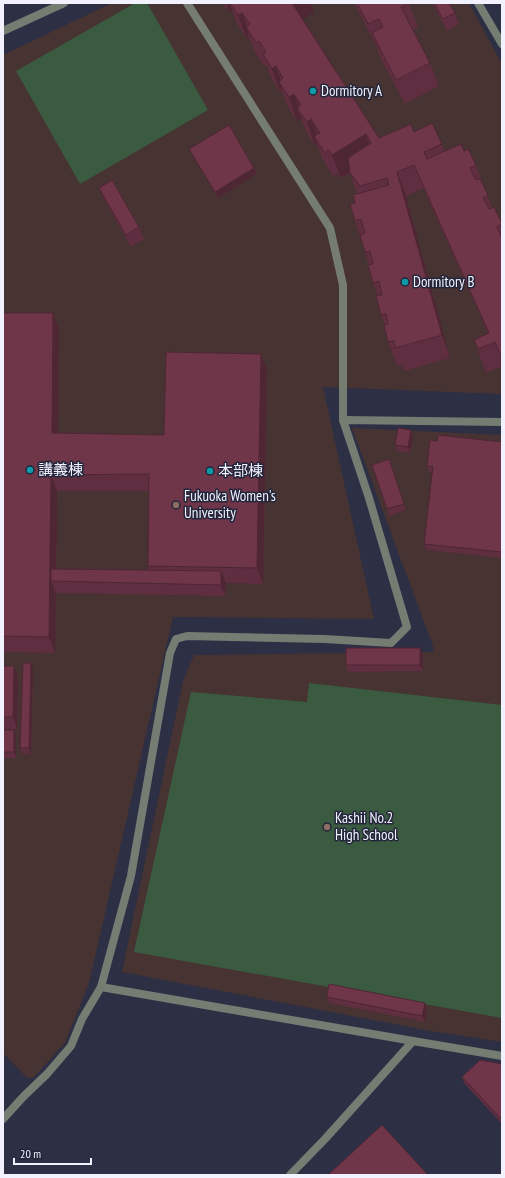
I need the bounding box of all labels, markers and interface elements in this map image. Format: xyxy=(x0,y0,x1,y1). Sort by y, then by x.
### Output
place label: Dormitory A xyxy=(321,81,383,100)
marker: Dormitory A xyxy=(308,86,318,96)
place label: Dormitory B xyxy=(413,272,475,291)
marker: Dormitory B xyxy=(400,277,410,287)
place label: 講義棟 xyxy=(38,460,83,479)
place label: 本部棟 xyxy=(218,461,263,480)
marker: 講義棟 xyxy=(25,465,35,475)
marker: 本部棟 xyxy=(205,466,215,476)
place label: Fukuoka Women's University xyxy=(184,486,276,522)
marker: Fukuoka Women's University xyxy=(171,500,181,510)
place label: Kashii No.2 High School xyxy=(335,808,398,844)
marker: Kashii No.2 High School xyxy=(322,822,332,832)
scale bar xyxy=(14,1140,91,1166)
text: 20 m xyxy=(20,1146,41,1161)

